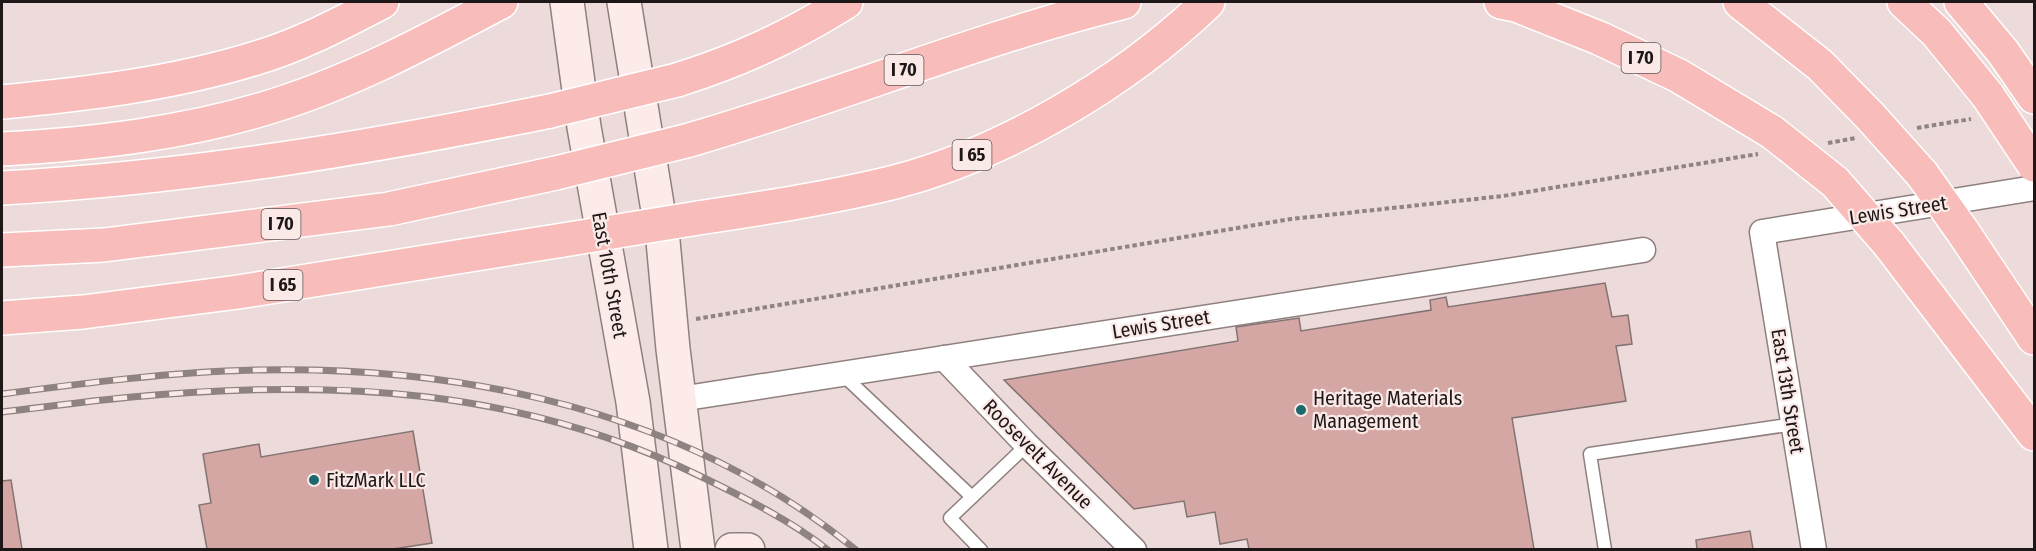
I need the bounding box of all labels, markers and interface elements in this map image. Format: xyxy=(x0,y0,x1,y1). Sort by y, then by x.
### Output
road number: I 70 xyxy=(1622,43,1660,73)
road number: I 70 xyxy=(884,55,924,85)
road number: I 65 xyxy=(952,140,992,170)
street label: Lewis Street xyxy=(1847,190,1949,230)
road number: I 70 xyxy=(262,209,300,239)
street label: East 10th Street xyxy=(587,210,633,340)
road number: I 65 xyxy=(264,270,302,300)
street label: Lewis Street xyxy=(1110,304,1212,344)
street label: East 13th Street xyxy=(1766,327,1810,456)
place label: Heritage Materials Management xyxy=(1313,386,1462,433)
street label: Roosevelt Avenue xyxy=(978,394,1098,514)
marker: Heritage Materials Management xyxy=(1294,403,1308,417)
place label: FitzMark LLC xyxy=(326,468,426,492)
marker: FitzMark LLC xyxy=(307,473,321,487)

